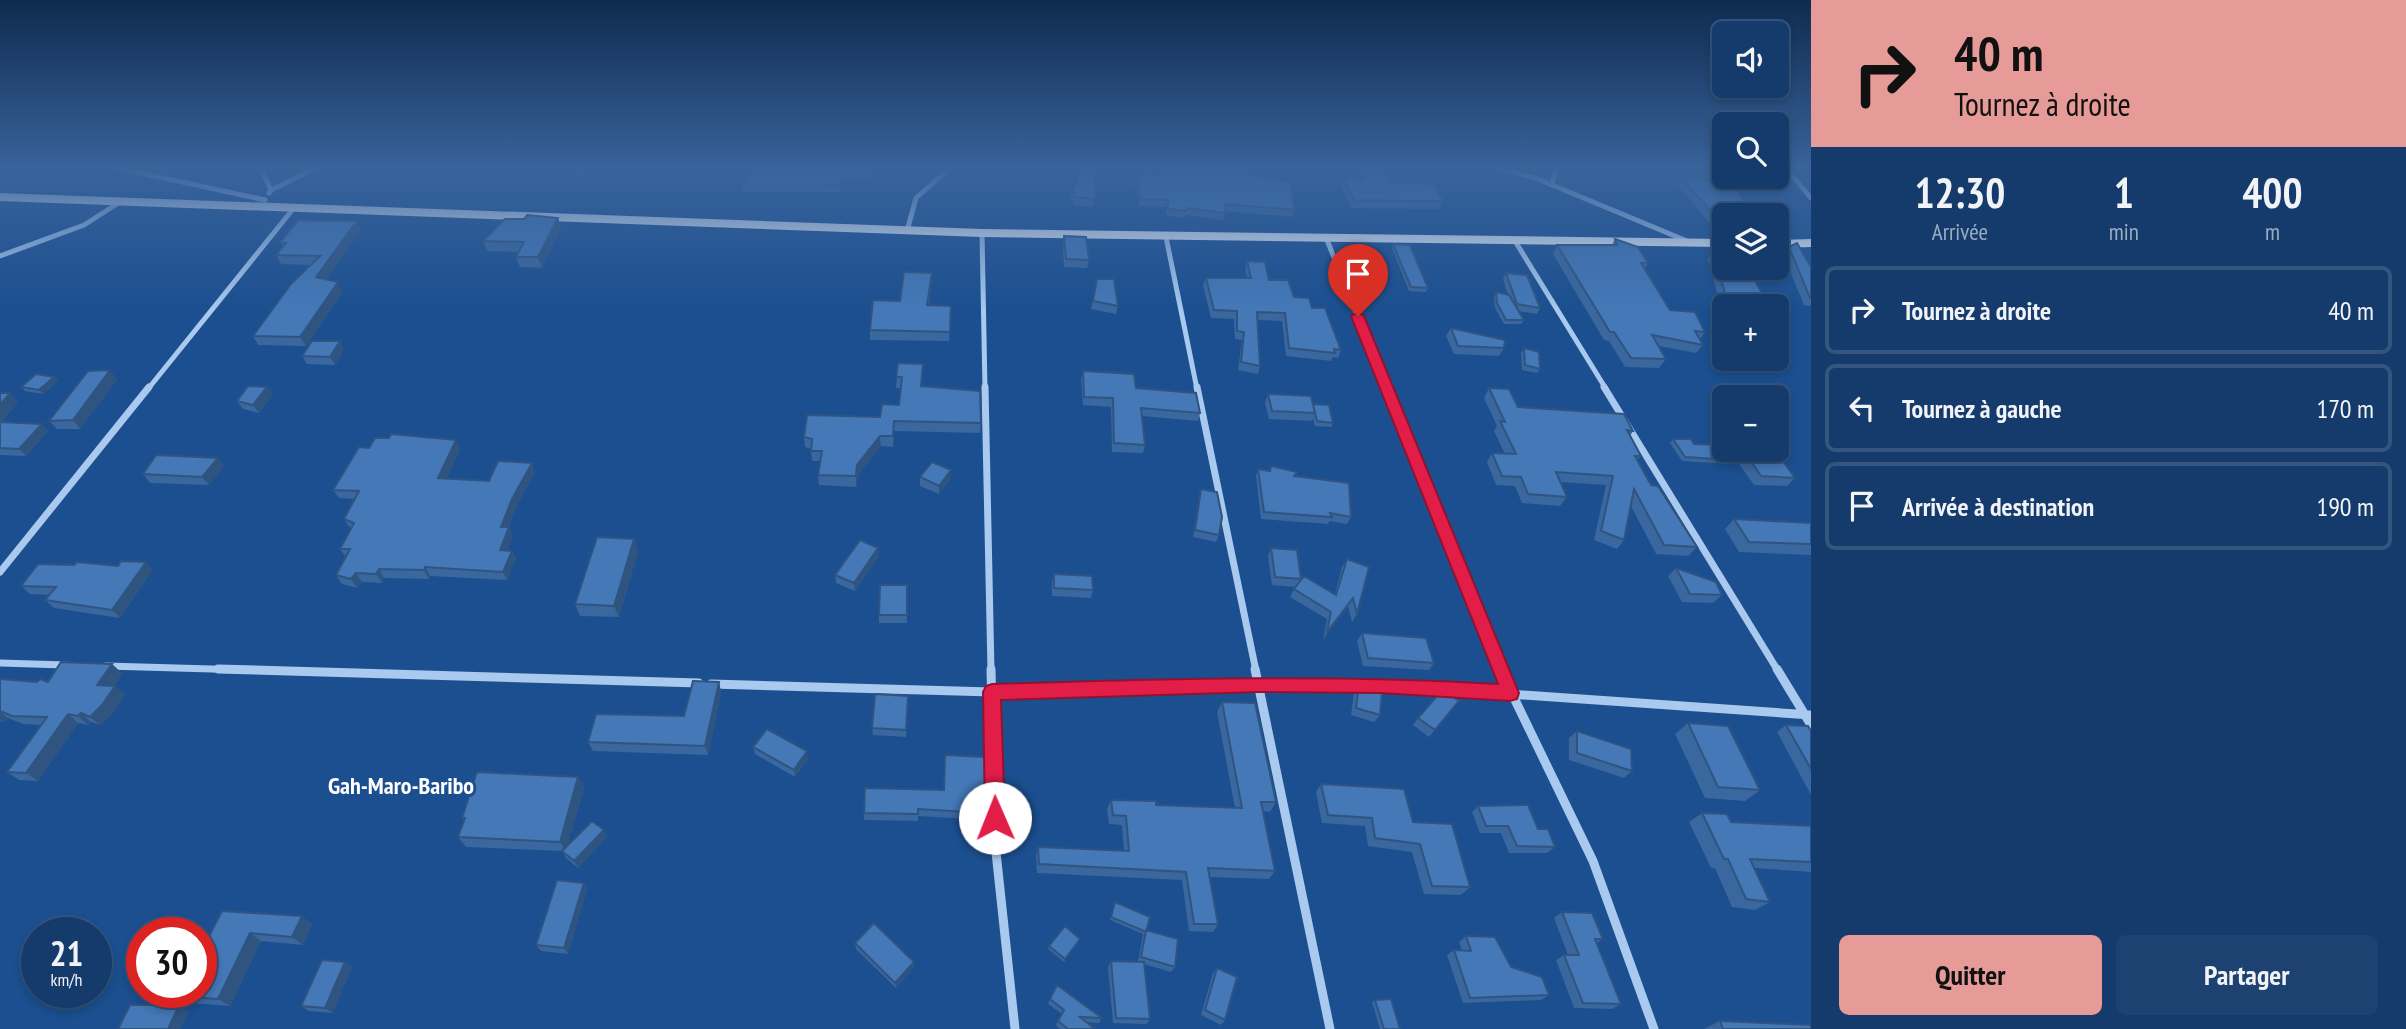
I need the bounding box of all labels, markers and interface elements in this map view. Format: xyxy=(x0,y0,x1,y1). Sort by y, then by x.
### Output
map controls xyxy=(1712,21,1789,462)
button: sound xyxy=(1712,21,1789,98)
text: 40 m xyxy=(1954,21,2043,85)
icon: right xyxy=(1839,28,1930,119)
text: Tournez à droite xyxy=(1954,83,2131,125)
button: search xyxy=(1712,112,1789,189)
text: 12:30 xyxy=(1914,165,2005,220)
text: 1 xyxy=(2114,165,2134,220)
text: 400 xyxy=(2242,165,2303,220)
button: layers xyxy=(1712,203,1789,280)
text: Arrivée xyxy=(1932,217,1988,246)
text: min xyxy=(2109,217,2139,246)
text: m xyxy=(2265,217,2280,246)
pin xyxy=(1328,244,1388,316)
icon: arrive xyxy=(1339,255,1377,293)
icon: right xyxy=(1843,291,1881,329)
button: + xyxy=(1712,294,1789,371)
text: Tournez à droite xyxy=(1902,294,2051,327)
text: 40 m xyxy=(2328,294,2374,327)
button: − xyxy=(1712,385,1789,462)
icon: left xyxy=(1843,389,1881,427)
text: Tournez à gauche xyxy=(1902,392,2062,425)
text: 170 m xyxy=(2316,392,2374,425)
icon: arrive xyxy=(1843,487,1881,525)
text: Arrivée à destination xyxy=(1902,490,2094,523)
text: 190 m xyxy=(2316,490,2374,523)
district label: Gah-Maro-Baribo xyxy=(328,770,474,801)
position arrow xyxy=(958,781,1032,855)
speed limit sign: 30 xyxy=(126,917,217,1008)
text: 21 xyxy=(50,930,83,976)
button: Quitter xyxy=(1839,935,2102,1015)
button: Partager xyxy=(2116,935,2378,1015)
text: km/h xyxy=(51,968,82,991)

